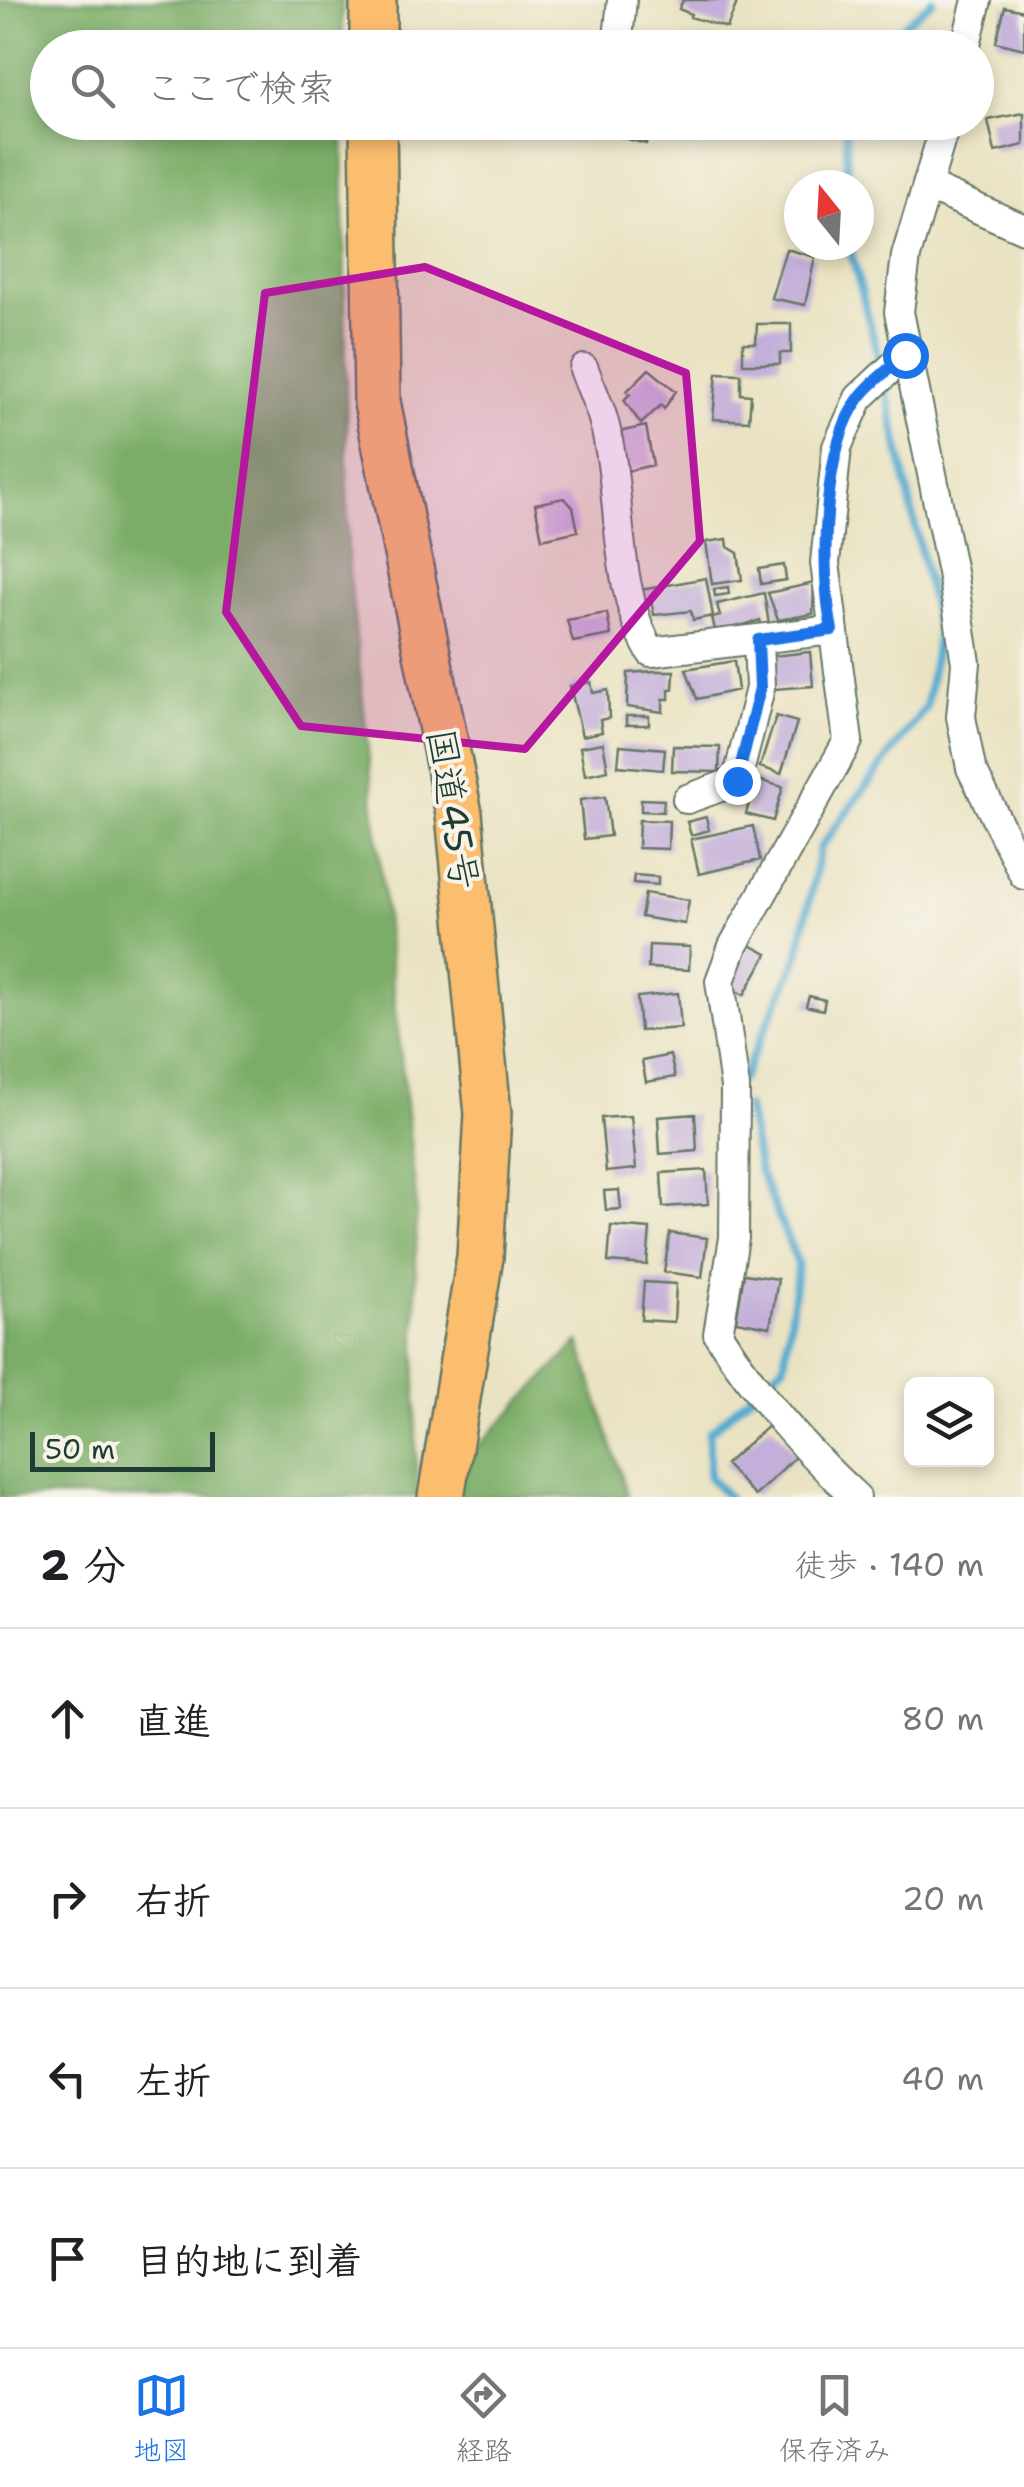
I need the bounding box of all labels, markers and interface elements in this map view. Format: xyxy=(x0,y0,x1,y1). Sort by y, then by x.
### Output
search box xyxy=(30,30,994,140)
icon: search xyxy=(65,58,120,113)
text: ここで検索 xyxy=(145,62,335,113)
north arrow xyxy=(784,170,874,260)
route start xyxy=(883,333,929,379)
street label: 国道45号 xyxy=(416,725,491,893)
route end xyxy=(715,759,761,805)
map controls xyxy=(904,1377,994,1467)
button: layers xyxy=(904,1377,994,1467)
scale bar xyxy=(30,1427,215,1472)
text: 50 m xyxy=(45,1430,115,1468)
text: 2 分 xyxy=(40,1537,126,1593)
text: 徒歩 · 140 m xyxy=(794,1543,984,1586)
icon: ahead xyxy=(40,1691,95,1746)
text: 直進 xyxy=(135,1695,211,1746)
text: 80 m xyxy=(901,1697,984,1740)
icon: right xyxy=(40,1871,95,1926)
text: 右折 xyxy=(135,1875,211,1926)
text: 20 m xyxy=(902,1877,984,1920)
icon: left xyxy=(40,2051,95,2106)
text: 左折 xyxy=(135,2055,211,2106)
text: 40 m xyxy=(901,2057,984,2100)
icon: arrive xyxy=(40,2231,95,2286)
text: 目的地に到着 xyxy=(135,2235,363,2286)
tab: 地図 xyxy=(133,2368,189,2469)
tab: 経路 xyxy=(456,2368,512,2469)
tab: 保存済み xyxy=(779,2368,891,2469)

